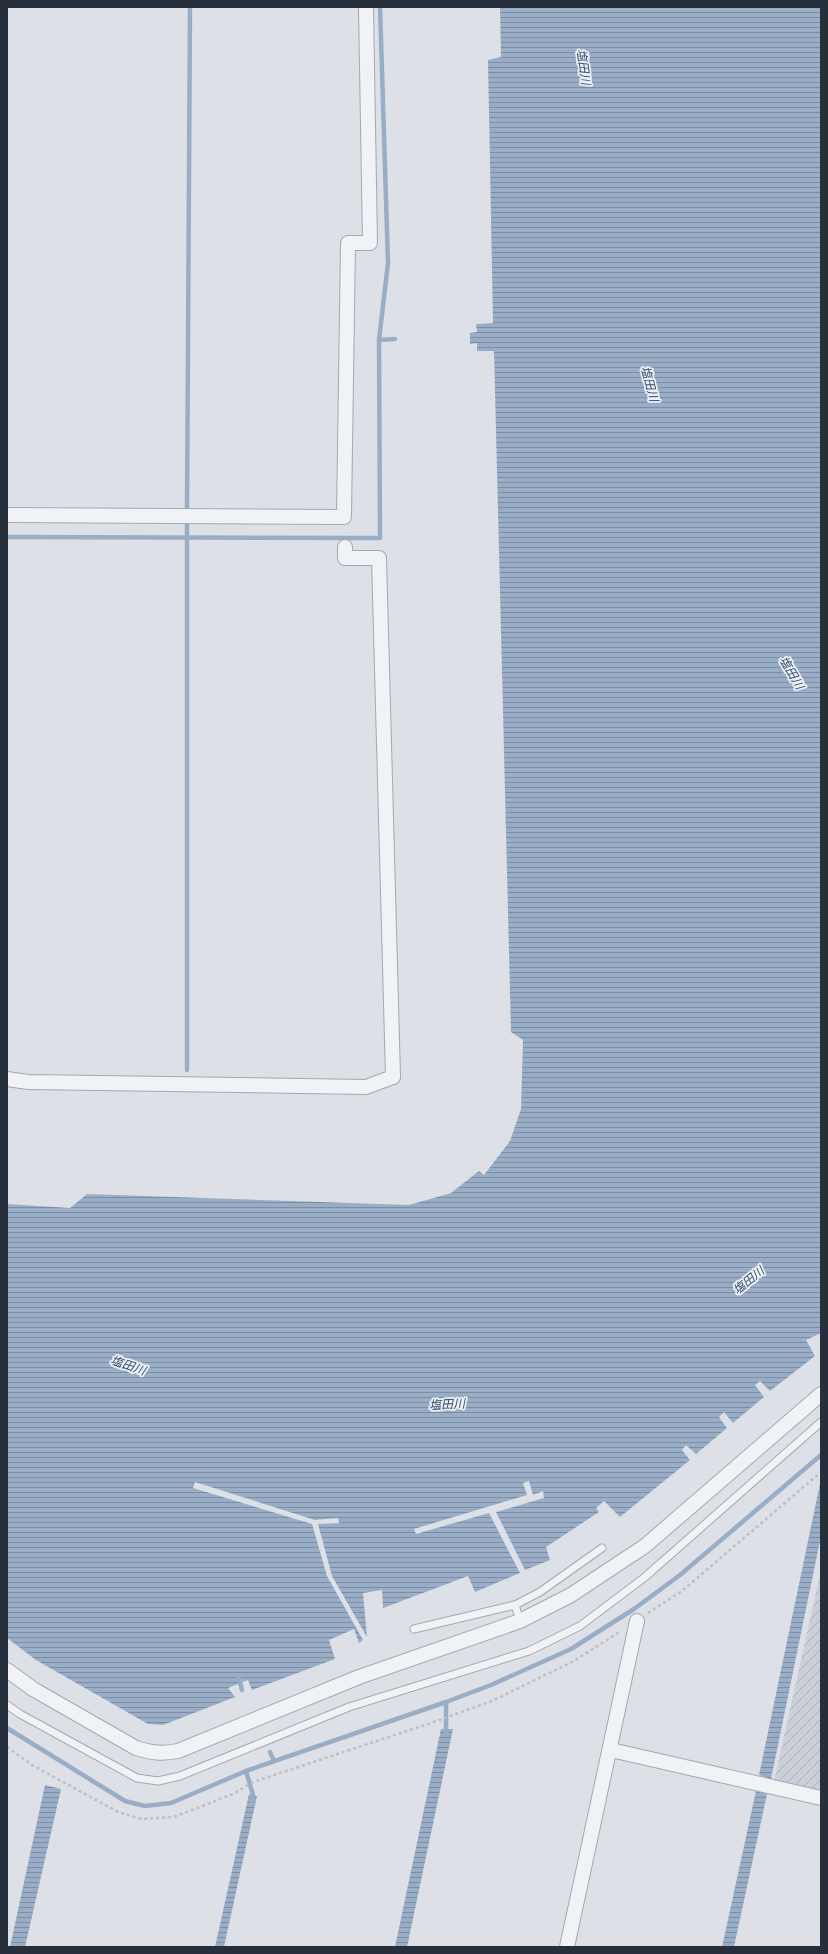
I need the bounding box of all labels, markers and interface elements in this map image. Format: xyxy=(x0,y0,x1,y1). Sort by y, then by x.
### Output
water label: 塩田川 xyxy=(573,48,593,88)
water label: 塩田川 xyxy=(637,365,661,405)
water label: 塩田川 xyxy=(776,654,807,694)
water label: 塩田川 xyxy=(730,1263,769,1298)
water label: 塩田川 xyxy=(109,1353,149,1380)
water label: 塩田川 xyxy=(429,1396,467,1413)

